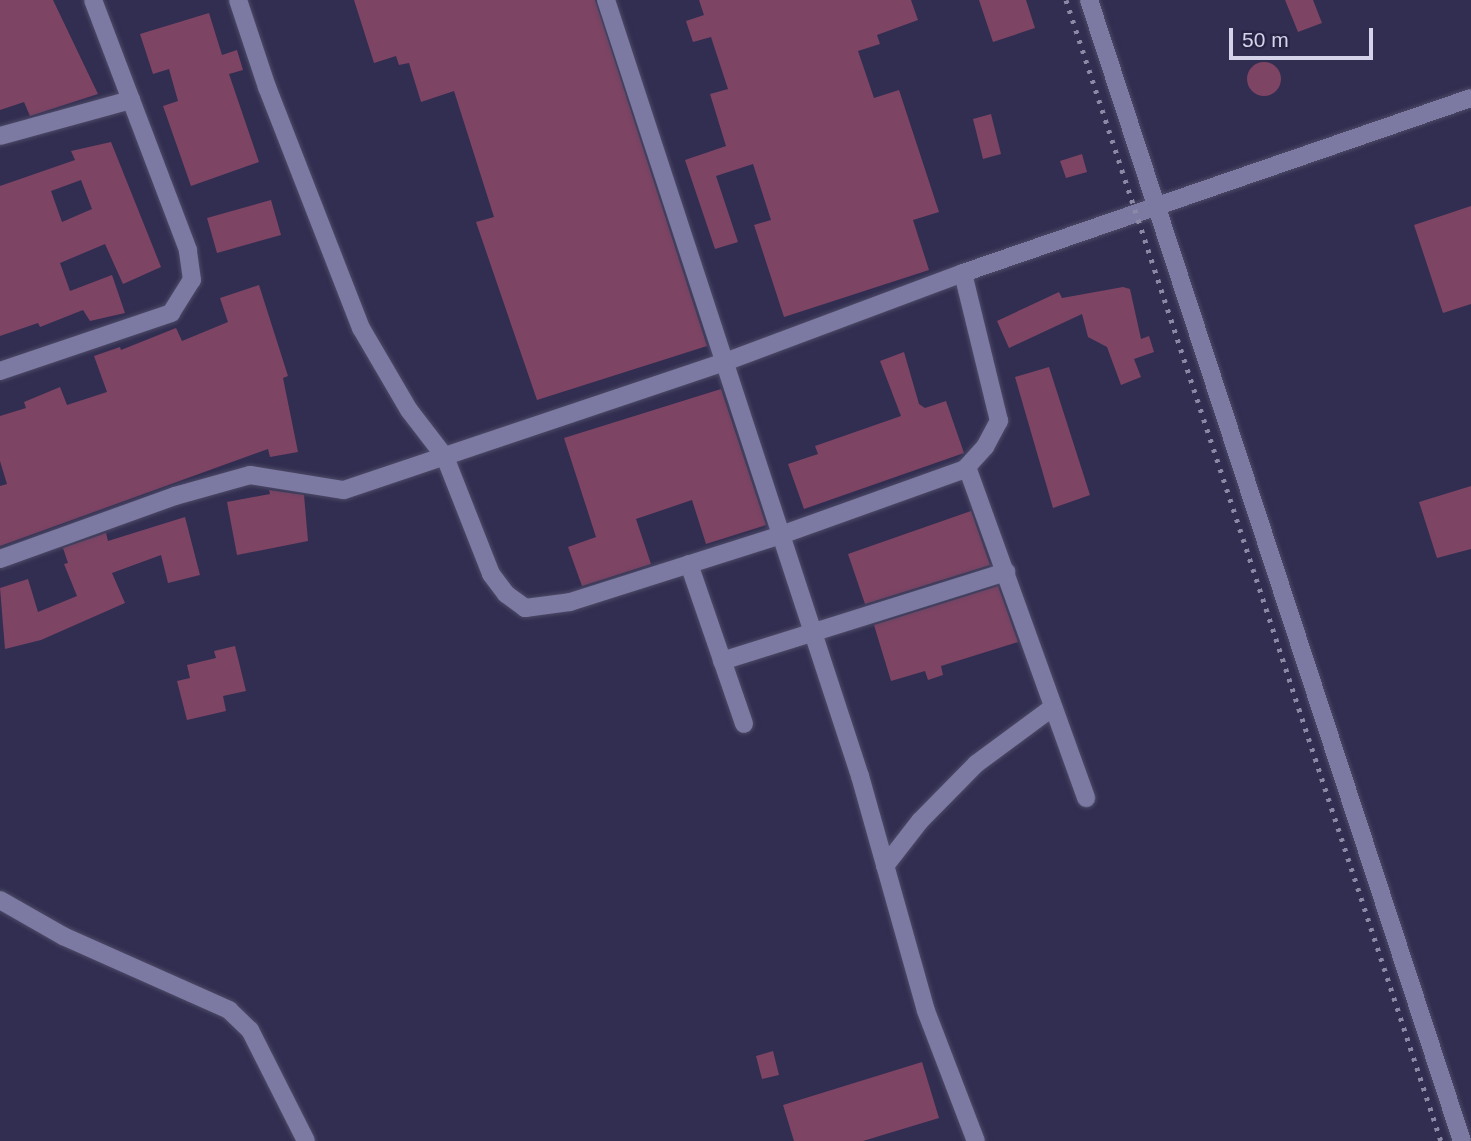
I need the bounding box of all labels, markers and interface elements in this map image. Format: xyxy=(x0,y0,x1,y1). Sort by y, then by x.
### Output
scale bar xyxy=(1233,14,1376,58)
text: 50 m xyxy=(1242,28,1289,51)

